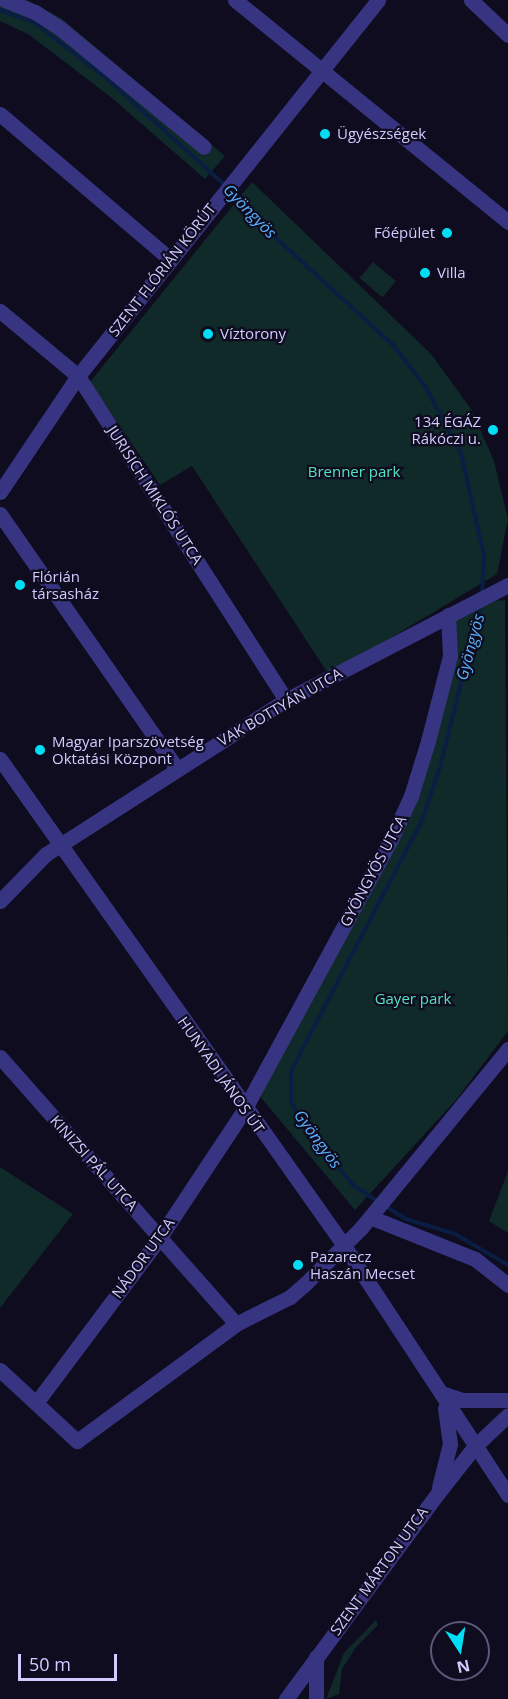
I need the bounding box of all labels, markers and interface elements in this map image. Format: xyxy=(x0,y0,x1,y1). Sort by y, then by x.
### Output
place label: Ügyészségek xyxy=(337,125,426,143)
marker: Ügyészségek xyxy=(318,127,332,141)
water label: Gyöngyös xyxy=(219,180,281,242)
street label: SZENT FLÓRIÁN KÖRÚT xyxy=(105,200,219,340)
place label: Főépület xyxy=(374,224,435,242)
marker: Főépület xyxy=(440,226,454,240)
place label: Villa xyxy=(437,264,466,282)
marker: Villa xyxy=(418,266,432,280)
place label: Víztorony xyxy=(220,325,286,343)
marker: Víztorony xyxy=(201,327,215,341)
place label: 134 ÉGÁZ Rákóczi u. xyxy=(411,412,481,447)
street label: JURISICH MIKLÓS UTCA xyxy=(103,422,207,568)
marker: 134 ÉGÁZ Rákóczi u. xyxy=(486,423,500,437)
park label: Brenner park xyxy=(308,463,400,481)
place label: Flórián társasház xyxy=(32,567,99,602)
marker: Flórián társasház xyxy=(13,578,27,592)
water label: Gyöngyös xyxy=(452,612,488,682)
street label: VAK BOTTYÁN UTCA xyxy=(215,664,345,750)
place label: Magyar Iparszövetség Oktatási Központ xyxy=(52,732,204,767)
marker: Magyar Iparszövetség Oktatási Központ xyxy=(33,743,47,757)
street label: GYÖNGYÖS UTCA xyxy=(336,812,410,930)
park label: Gayer park xyxy=(375,990,451,1008)
street label: HUNYADI JÁNOS ÚT xyxy=(174,1013,268,1137)
water label: Gyöngyös xyxy=(290,1106,346,1172)
street label: KINIZSI PÁL UTCA xyxy=(46,1112,142,1214)
street label: NÁDOR UTCA xyxy=(108,1214,178,1302)
place label: Pazarecz Haszán Mecset xyxy=(310,1247,415,1282)
marker: Pazarecz Haszán Mecset xyxy=(291,1258,305,1272)
street label: SZENT MÁRTON UTCA xyxy=(326,1503,432,1639)
north arrow xyxy=(430,1621,490,1681)
scale bar xyxy=(21,1642,120,1680)
text: 50 m xyxy=(29,1652,71,1676)
text: N xyxy=(455,1655,472,1679)

